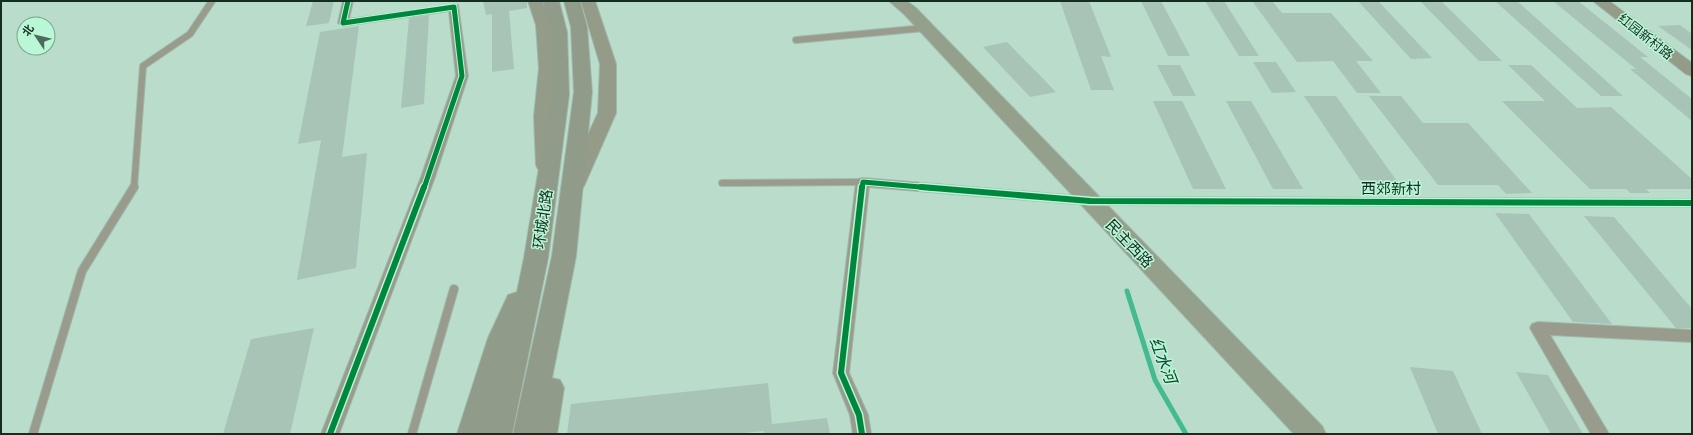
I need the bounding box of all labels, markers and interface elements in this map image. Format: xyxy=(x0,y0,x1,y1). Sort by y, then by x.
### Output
street label: 红园新村路 xyxy=(1615,10,1677,62)
north arrow xyxy=(16,16,56,56)
text: 北 xyxy=(19,22,36,38)
street label: 西郊新村 xyxy=(1361,179,1421,197)
street label: 环城北路 xyxy=(529,188,555,250)
street label: 民主西路 xyxy=(1103,215,1157,271)
water label: 红水河 xyxy=(1147,334,1183,389)

